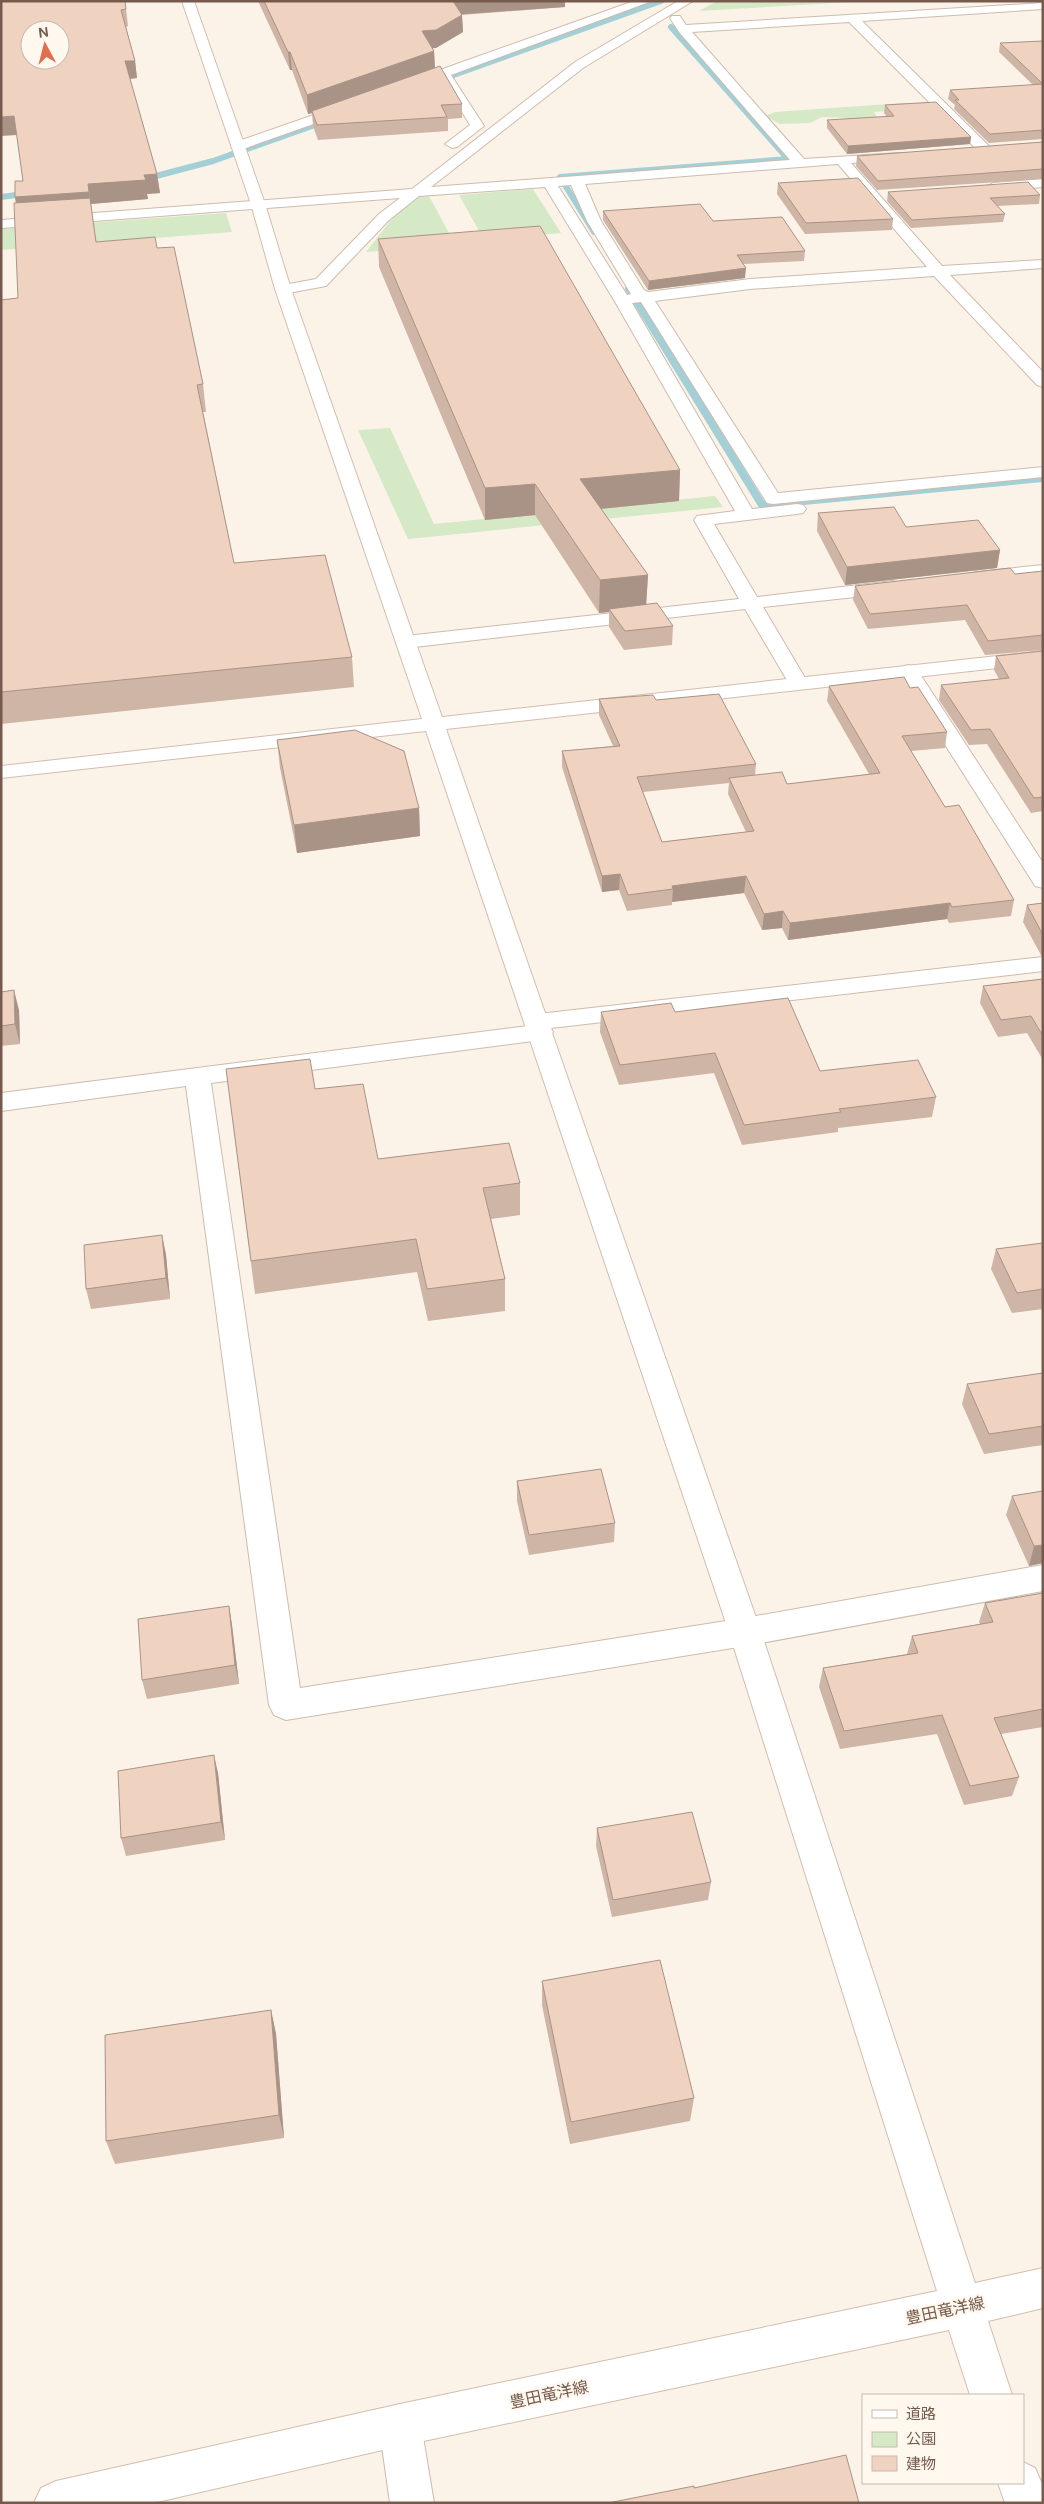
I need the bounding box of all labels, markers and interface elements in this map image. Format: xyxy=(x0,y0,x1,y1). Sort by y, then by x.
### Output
north arrow xyxy=(20,20,70,70)
text: N xyxy=(37,23,50,42)
street label: 豊田竜洋線 xyxy=(904,2292,986,2329)
street label: 豊田竜洋線 xyxy=(508,2376,590,2413)
legend xyxy=(862,2394,1024,2484)
text: 道路 xyxy=(906,2404,936,2424)
text: 公園 xyxy=(906,2429,936,2449)
text: 建物 xyxy=(906,2454,936,2474)

